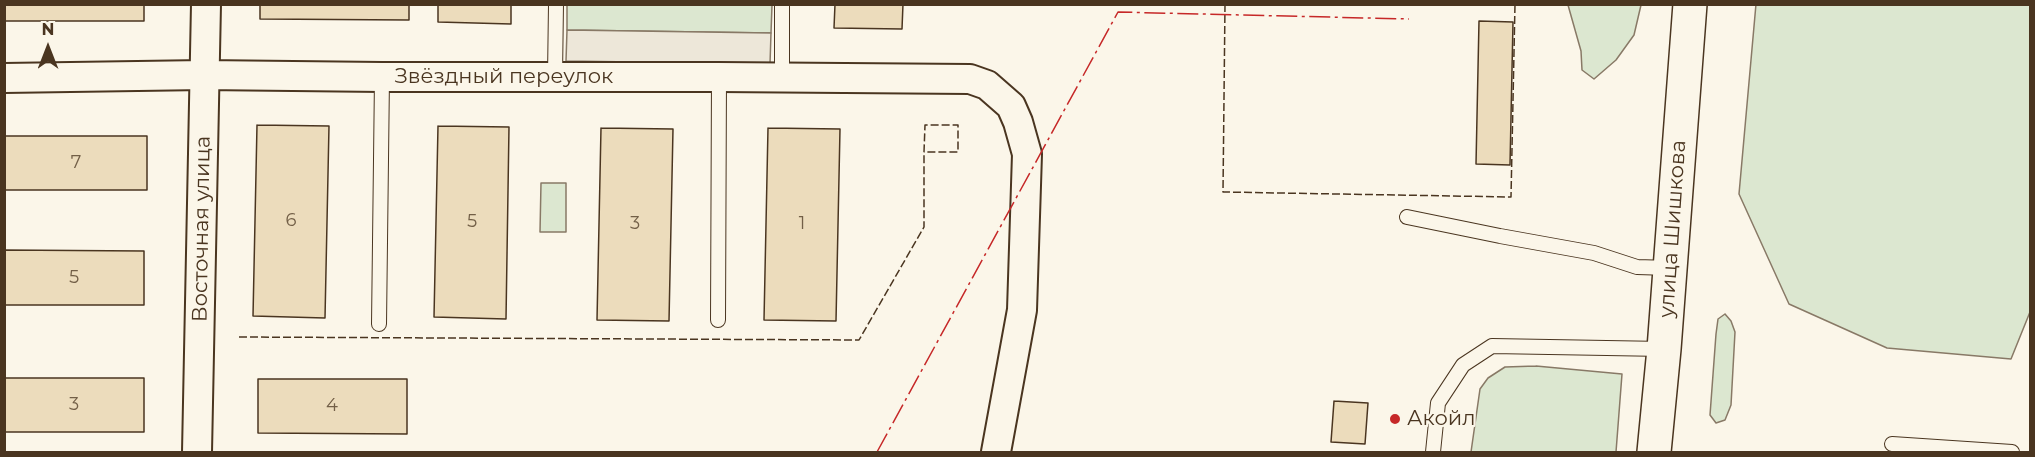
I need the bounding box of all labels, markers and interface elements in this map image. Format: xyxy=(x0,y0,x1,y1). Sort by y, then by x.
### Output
north arrow xyxy=(18,18,78,78)
text: N xyxy=(42,20,54,39)
street label: Звёздный переулок xyxy=(395,64,613,90)
street label: Восточная улица xyxy=(188,136,216,322)
street label: улица Шишкова xyxy=(1654,139,1692,319)
house number: 7 xyxy=(71,152,81,174)
house number: 6 xyxy=(286,210,296,232)
house number: 5 xyxy=(467,211,477,233)
house number: 3 xyxy=(630,213,640,235)
house number: 1 xyxy=(799,213,805,235)
house number: 5 xyxy=(69,267,79,289)
house number: 3 xyxy=(69,394,79,416)
house number: 4 xyxy=(326,395,338,417)
place label: Акойл xyxy=(1407,406,1476,432)
marker: Акойл xyxy=(1388,412,1402,426)

